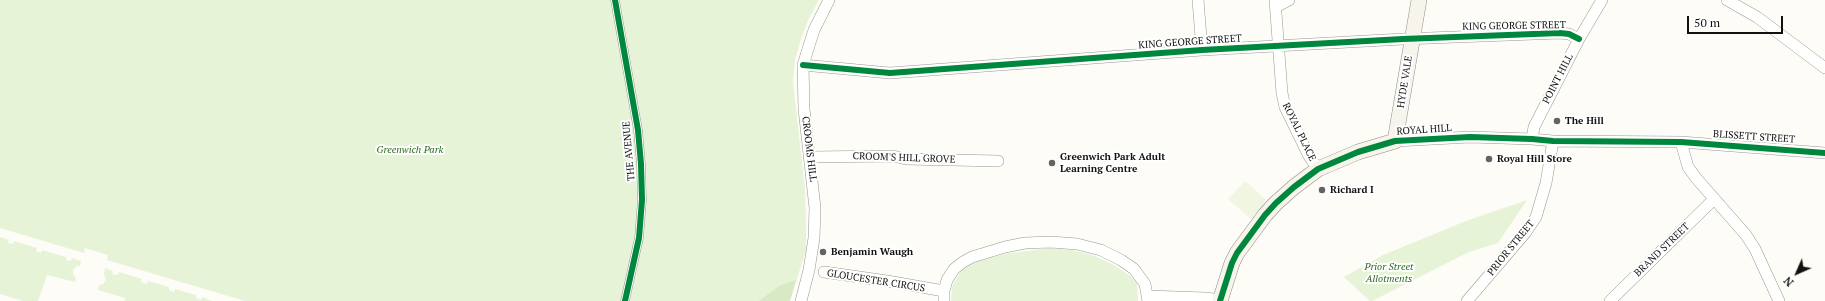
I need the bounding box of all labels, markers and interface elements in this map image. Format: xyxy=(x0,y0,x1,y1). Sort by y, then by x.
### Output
scale bar xyxy=(1689,8,1785,34)
text: 50 m xyxy=(1694,15,1720,30)
street label: KING GEORGE STREET xyxy=(1462,19,1566,33)
street label: KING GEORGE STREET xyxy=(1138,32,1242,52)
street label: POINT HILL xyxy=(1540,52,1576,106)
street label: HYDE VALE xyxy=(1395,55,1415,109)
street label: ROYAL PLACE xyxy=(1280,101,1318,163)
place label: The Hill xyxy=(1565,115,1604,127)
street label: CROOMS HILL xyxy=(799,116,819,182)
marker: The Hill xyxy=(1552,116,1562,126)
street label: THE AVENUE xyxy=(620,121,638,181)
street label: ROYAL HILL xyxy=(1396,122,1452,138)
street label: BLISSETT STREET xyxy=(1713,128,1795,146)
park label: Greenwich Park xyxy=(377,144,443,156)
street label: CROOM'S HILL GROVE xyxy=(852,150,956,166)
place label: Greenwich Park Adult Learning Centre xyxy=(1060,151,1165,174)
place label: Royal Hill Store xyxy=(1497,153,1572,165)
marker: Royal Hill Store xyxy=(1484,154,1494,164)
marker: Greenwich Park Adult Learning Centre xyxy=(1047,158,1057,168)
place label: Richard I xyxy=(1330,184,1374,196)
marker: Richard I xyxy=(1317,185,1327,195)
street label: PRIOR STREET xyxy=(1485,218,1537,278)
street label: BRAND STREET xyxy=(1632,221,1692,279)
place label: Benjamin Waugh xyxy=(831,246,913,258)
marker: Benjamin Waugh xyxy=(818,247,828,257)
north arrow xyxy=(1777,253,1817,293)
park label: Prior Street Allotments xyxy=(1365,261,1413,284)
street label: GLOUCESTER CIRCUS xyxy=(826,267,926,295)
text: N xyxy=(1781,274,1796,289)

